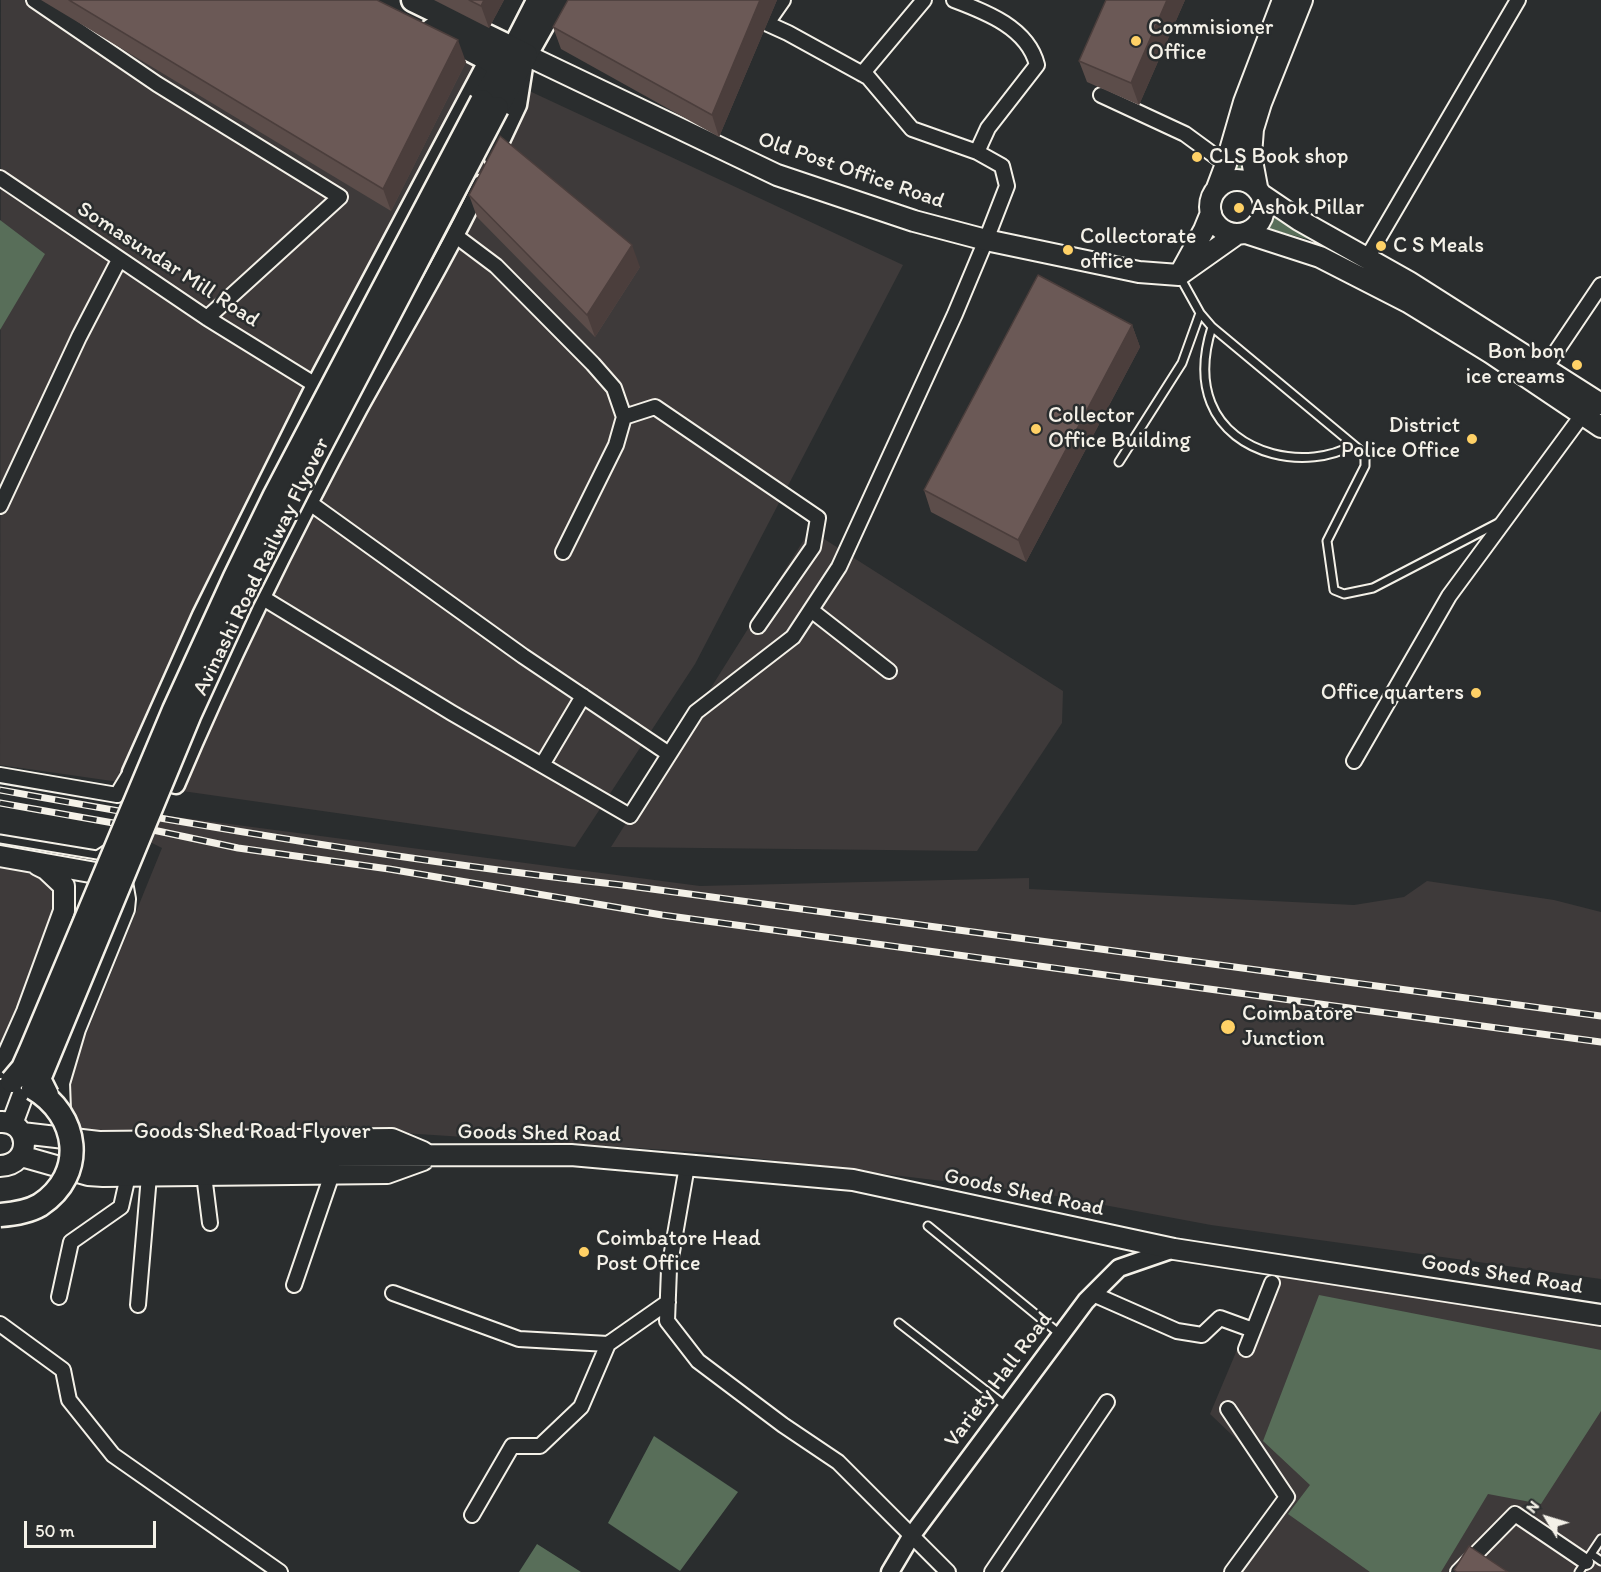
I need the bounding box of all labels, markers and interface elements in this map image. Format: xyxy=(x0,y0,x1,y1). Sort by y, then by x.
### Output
place label: Commisioner Office xyxy=(1148,15,1273,66)
marker: Commisioner Office xyxy=(1129,34,1143,48)
street label: Old Post Office Road xyxy=(754,127,948,215)
place label: CLS Book shop xyxy=(1209,144,1348,170)
marker: CLS Book shop xyxy=(1190,150,1204,164)
place label: Ashok Pillar xyxy=(1251,195,1364,221)
street label: Somasundar Mill Road xyxy=(72,196,264,334)
marker: Ashok Pillar xyxy=(1232,201,1246,215)
place label: Collectorate office xyxy=(1080,224,1197,276)
place label: C S Meals xyxy=(1393,233,1484,259)
marker: C S Meals xyxy=(1374,239,1388,253)
marker: Collectorate office xyxy=(1061,243,1075,257)
place label: Bon bon ice creams xyxy=(1465,339,1565,390)
marker: Bon bon ice creams xyxy=(1570,358,1584,372)
place label: Collector Office Building xyxy=(1048,403,1191,454)
place label: District Police Office xyxy=(1341,413,1460,464)
marker: Collector Office Building xyxy=(1029,422,1043,436)
marker: District Police Office xyxy=(1465,432,1479,446)
street label: Avinashi Road Railway Flyover xyxy=(188,434,336,700)
place label: Office quarters xyxy=(1321,680,1464,706)
marker: Office quarters xyxy=(1469,686,1483,700)
place label: Coimbatore Junction xyxy=(1242,1001,1353,1052)
marker: Coimbatore Junction xyxy=(1219,1018,1237,1036)
street label: Goods Shed Road Flyover xyxy=(134,1119,370,1145)
street label: Goods Shed Road xyxy=(457,1119,621,1149)
street label: Goods Shed Road xyxy=(941,1163,1107,1223)
place label: Coimbatore Head Post Office xyxy=(596,1226,761,1278)
marker: Coimbatore Head Post Office xyxy=(577,1245,591,1259)
street label: Goods Shed Road xyxy=(1419,1249,1585,1301)
street label: Variety Hall Road xyxy=(939,1307,1059,1453)
north arrow xyxy=(1517,1488,1577,1548)
text: N xyxy=(1522,1497,1543,1517)
scale bar xyxy=(27,1509,159,1547)
text: 50 m xyxy=(35,1520,75,1542)

